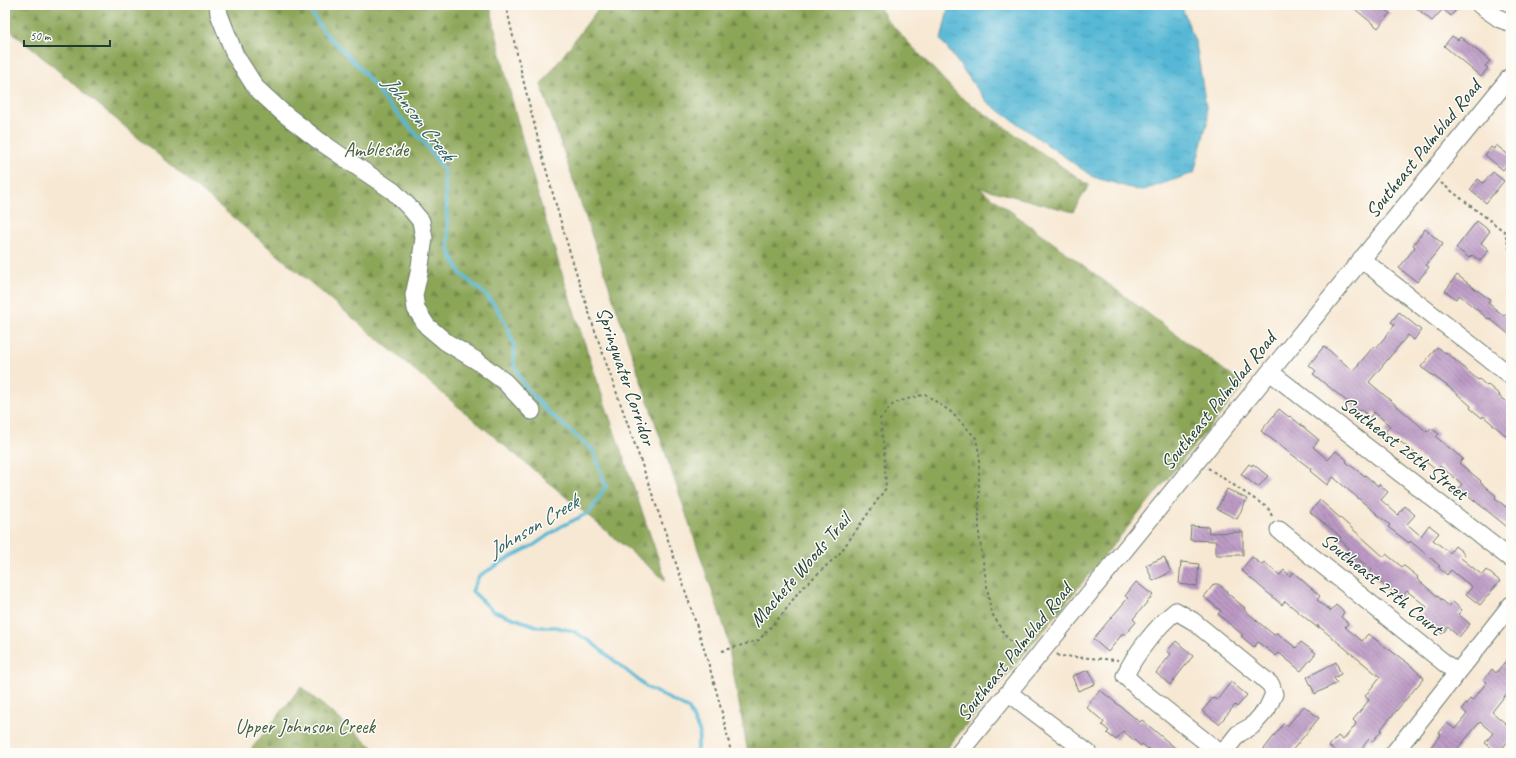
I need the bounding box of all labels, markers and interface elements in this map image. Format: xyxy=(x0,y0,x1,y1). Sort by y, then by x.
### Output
scale bar xyxy=(24,22,110,48)
text: 50 m xyxy=(30,28,52,44)
water label: Johnson Creek xyxy=(377,69,463,169)
street label: Southeast Palmblad Road xyxy=(1360,72,1488,223)
park label: Ambleside xyxy=(344,137,410,162)
street label: Springwater Corridor xyxy=(591,304,662,450)
street label: Southeast Palmblad Road xyxy=(1155,324,1283,475)
street label: Southeast 26th Street xyxy=(1335,390,1475,507)
water label: Johnson Creek xyxy=(481,487,587,564)
street label: Machete Woods Trail xyxy=(744,505,858,632)
street label: Southeast 27th Court xyxy=(1316,527,1450,642)
street label: Southeast Palmblad Road xyxy=(951,575,1079,726)
park label: Upper Johnson Creek xyxy=(235,714,377,739)

